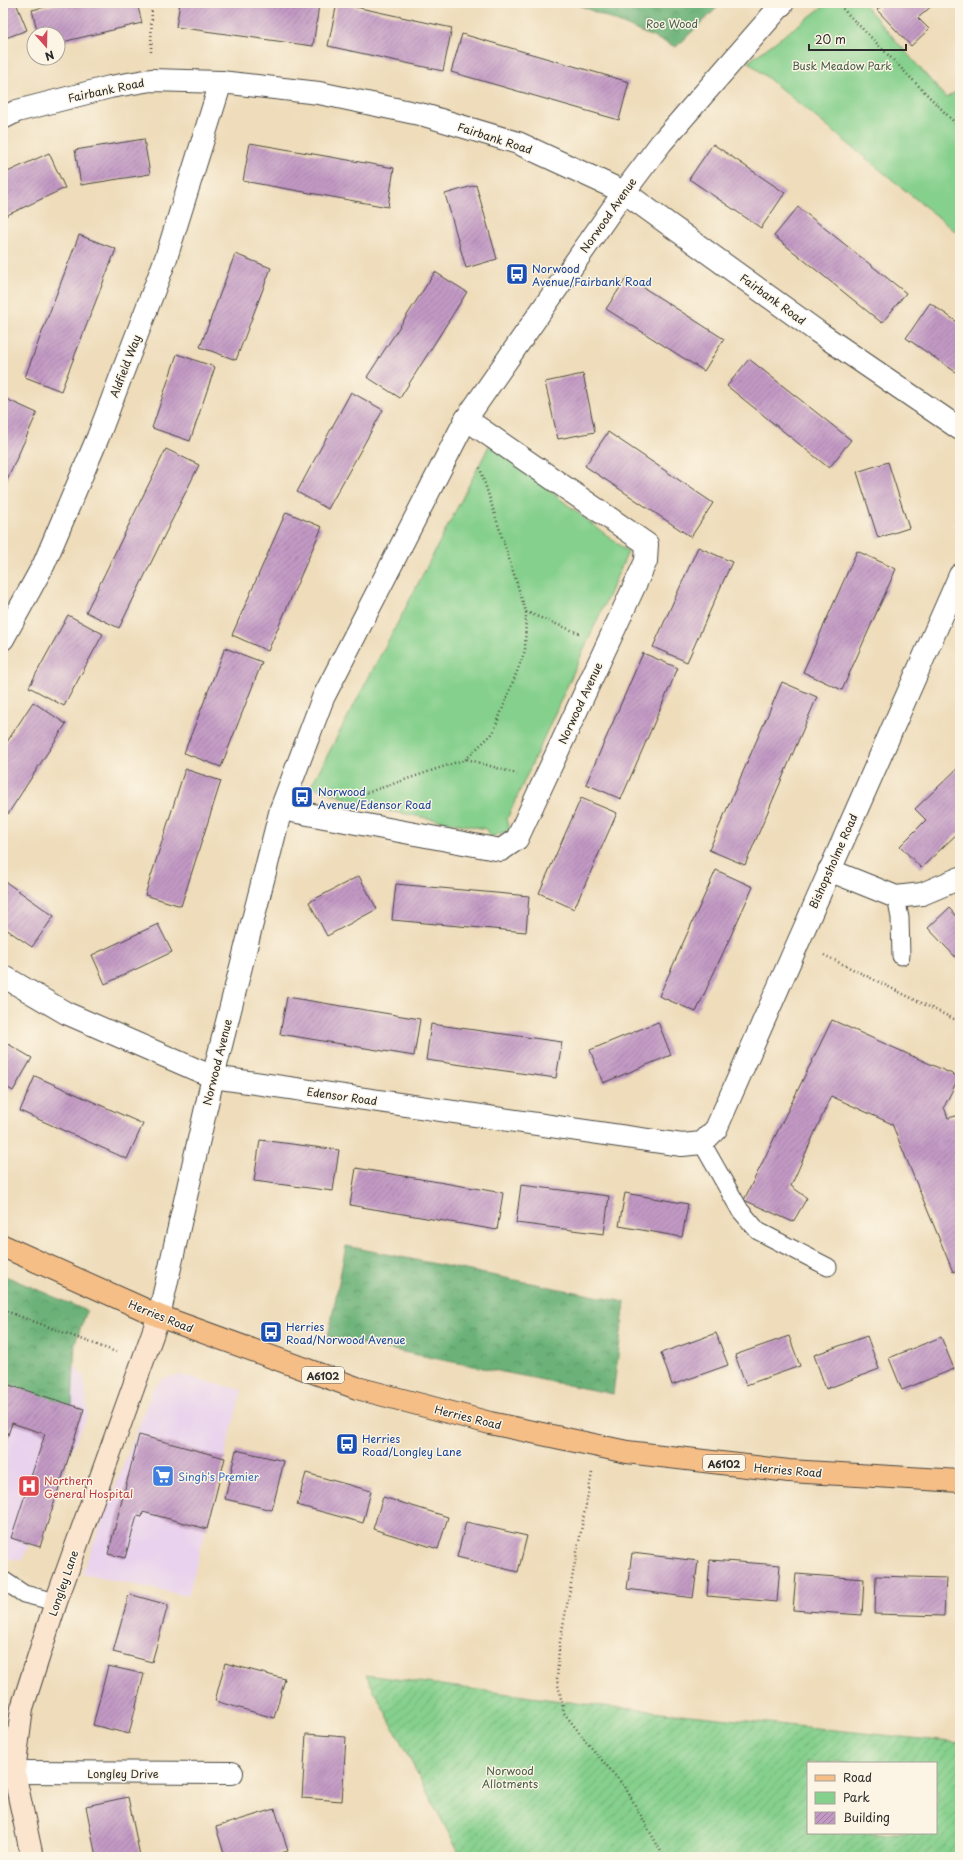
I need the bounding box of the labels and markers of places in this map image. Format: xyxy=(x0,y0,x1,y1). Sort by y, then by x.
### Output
place label: Norwood Avenue/Fairbank Road xyxy=(532,260,652,290)
bus stop icon: Norwood Avenue/Fairbank Road xyxy=(504,261,530,287)
place label: Norwood Avenue/Edensor Road xyxy=(318,783,431,813)
bus stop icon: Norwood Avenue/Edensor Road xyxy=(289,784,315,810)
place label: Herries Road/Norwood Avenue xyxy=(286,1318,406,1348)
bus stop icon: Herries Road/Norwood Avenue xyxy=(258,1319,284,1345)
place label: Herries Road/Longley Lane xyxy=(362,1430,462,1460)
bus stop icon: Herries Road/Longley Lane xyxy=(334,1431,360,1457)
supermarket icon: Singh's Premier xyxy=(150,1463,176,1489)
place label: Singh's Premier xyxy=(178,1468,259,1485)
place label: Northern General Hospital xyxy=(44,1472,133,1502)
hospital icon: Northern General Hospital xyxy=(16,1473,42,1499)

